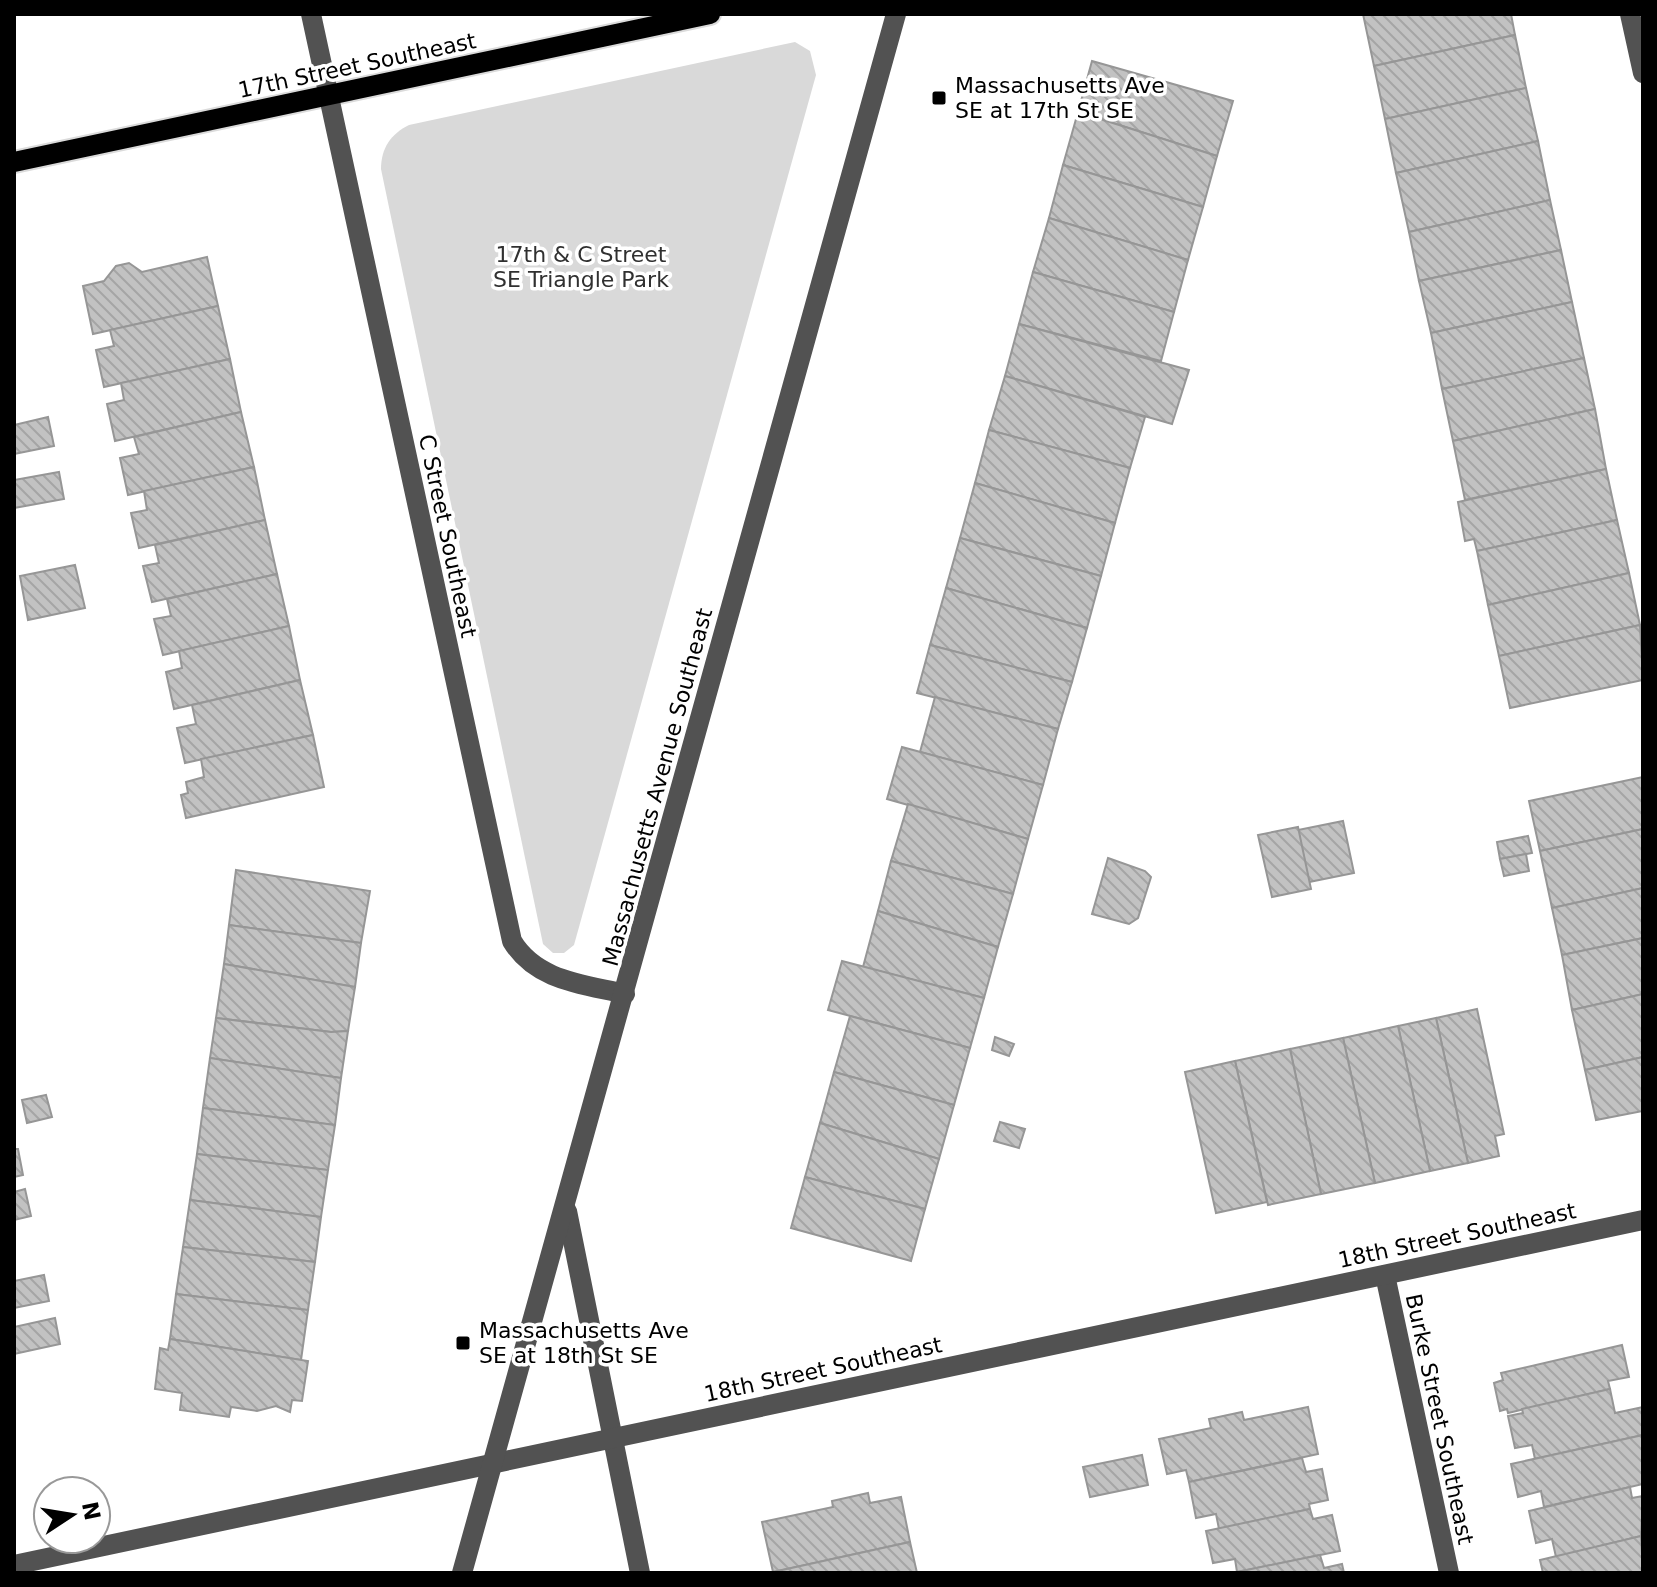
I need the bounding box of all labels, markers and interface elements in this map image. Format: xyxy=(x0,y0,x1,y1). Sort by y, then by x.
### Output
street label: 17th Street Southeast xyxy=(236,28,479,103)
place label: Massachusetts Ave SE at 17th St SE xyxy=(955,73,1165,123)
marker: Massachusetts Ave SE at 17th St SE xyxy=(930,89,948,107)
park label: 17th & C Street SE Triangle Park xyxy=(493,242,669,292)
street label: C Street Southeast xyxy=(414,432,481,640)
street label: Massachusetts Avenue Southeast xyxy=(598,605,717,969)
street label: 18th Street Southeast xyxy=(1336,1198,1579,1273)
street label: Burke Street Southeast xyxy=(1401,1292,1478,1547)
place label: Massachusetts Ave SE at 18th St SE xyxy=(479,1318,689,1368)
street label: 18th Street Southeast xyxy=(702,1332,945,1407)
marker: Massachusetts Ave SE at 18th St SE xyxy=(454,1334,472,1352)
north arrow xyxy=(32,1475,112,1555)
text: N xyxy=(77,1499,105,1523)

